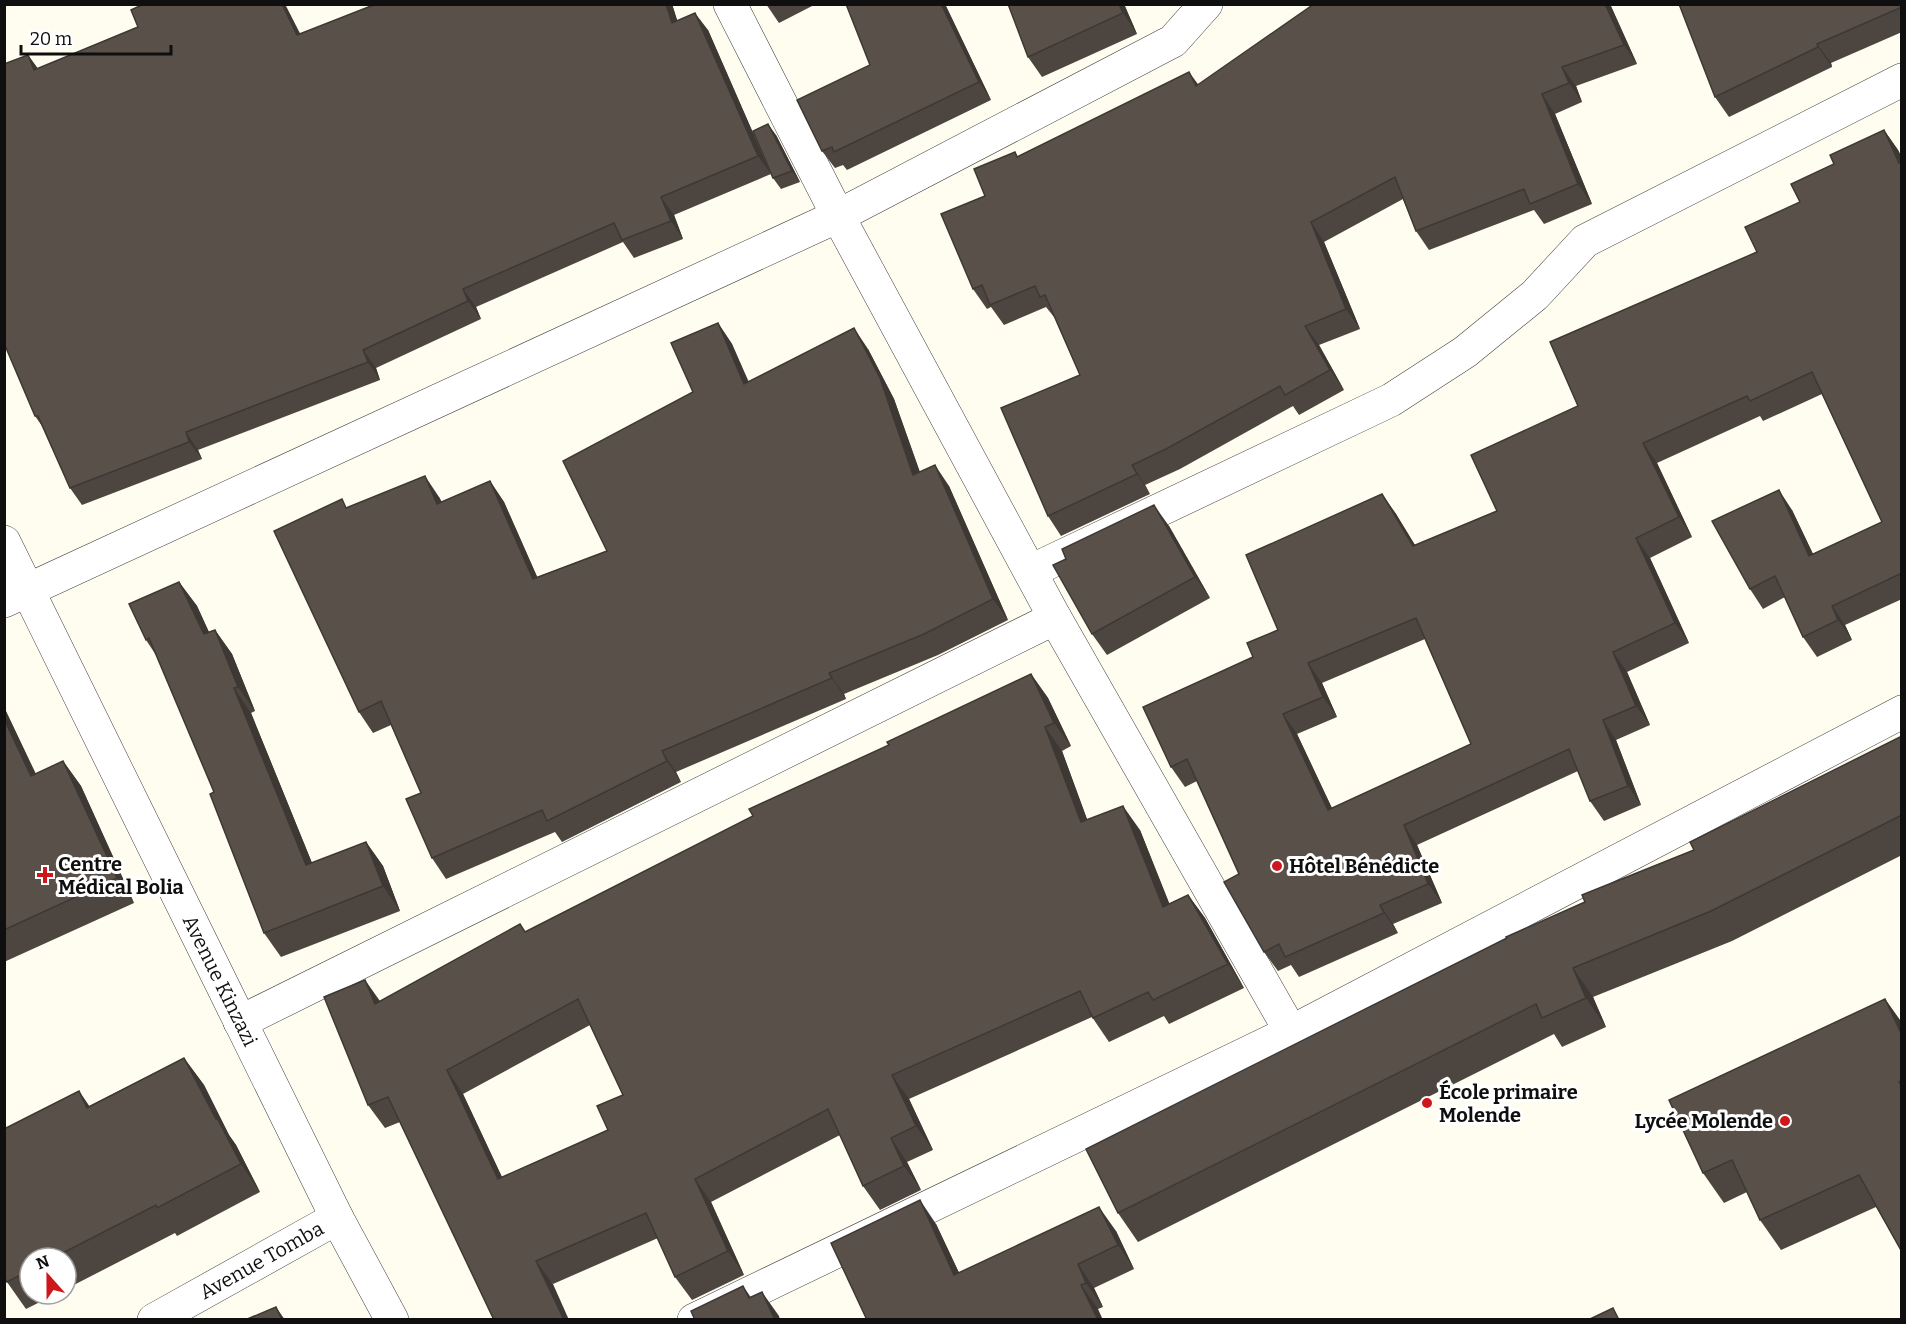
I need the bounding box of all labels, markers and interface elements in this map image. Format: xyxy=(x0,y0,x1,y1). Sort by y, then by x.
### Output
scale bar xyxy=(21,18,171,56)
text: 20 m xyxy=(30,28,72,50)
place label: Centre Médical Bolia xyxy=(58,852,184,899)
place label: Hôtel Bénédicte xyxy=(1289,854,1439,878)
marker: Hôtel Bénédicte xyxy=(1270,859,1284,873)
marker: Centre Médical Bolia xyxy=(36,866,54,884)
street label: Avenue Kinzazi xyxy=(178,911,262,1050)
place label: École primaire Molende xyxy=(1439,1079,1578,1127)
marker: École primaire Molende xyxy=(1420,1096,1434,1110)
place label: Lycée Molende xyxy=(1635,1109,1773,1133)
marker: Lycée Molende xyxy=(1778,1114,1792,1128)
street label: Avenue Tomba xyxy=(195,1216,328,1304)
north arrow xyxy=(18,1246,78,1306)
text: N xyxy=(34,1251,52,1274)

